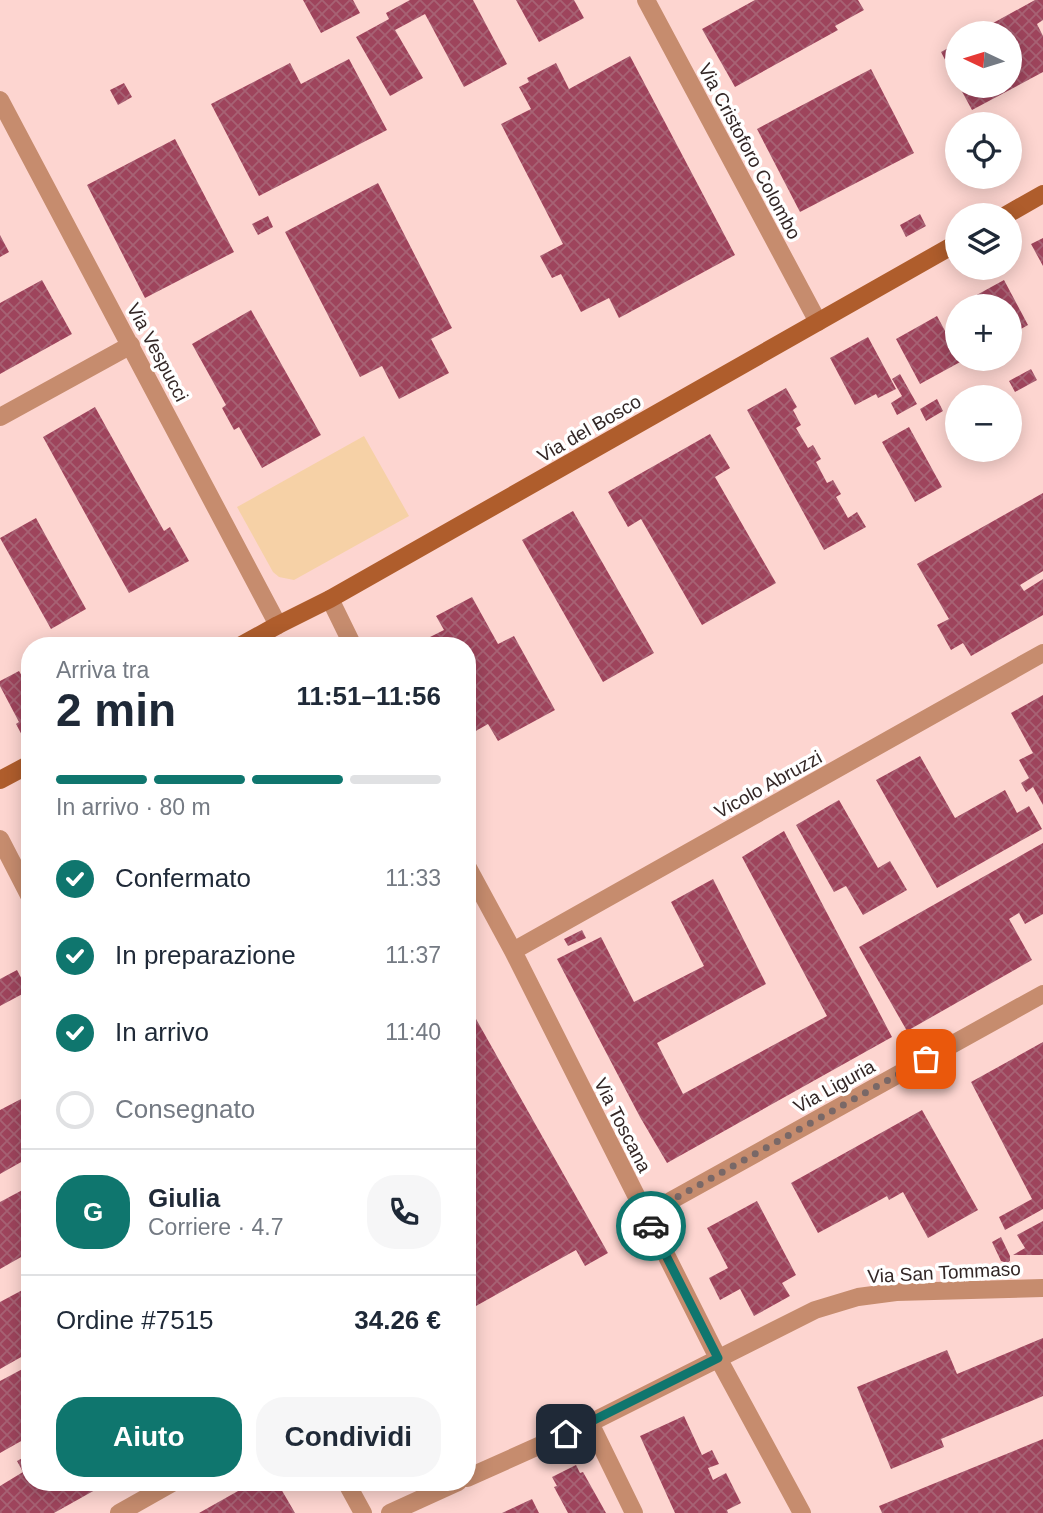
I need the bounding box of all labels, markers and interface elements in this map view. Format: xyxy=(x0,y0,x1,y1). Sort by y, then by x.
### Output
north arrow xyxy=(945,21,1022,98)
map controls xyxy=(945,21,1022,462)
street label: Via Cristoforo Colombo xyxy=(694,60,805,243)
button: locate xyxy=(945,112,1022,189)
button: layers xyxy=(945,203,1022,280)
button: + xyxy=(945,294,1022,371)
street label: Via Vespucci xyxy=(123,299,192,405)
button: − xyxy=(945,385,1022,462)
street label: Via del Bosco xyxy=(534,390,645,466)
text: Arriva tra xyxy=(56,657,149,683)
text: 11:51–11:56 xyxy=(296,681,441,711)
text: 2 min xyxy=(56,684,176,736)
street label: Vicolo Abruzzi xyxy=(711,746,825,822)
text: In arrivo · 80 m xyxy=(56,794,211,820)
icon: check xyxy=(56,860,94,898)
text: Confermato xyxy=(115,863,251,893)
text: 11:33 xyxy=(385,865,441,891)
icon: check xyxy=(56,937,94,975)
text: In preparazione xyxy=(115,940,296,970)
text: 11:37 xyxy=(385,942,441,968)
icon: check xyxy=(56,1014,94,1052)
text: In arrivo xyxy=(115,1017,209,1047)
text: 11:40 xyxy=(385,1019,441,1045)
pin xyxy=(896,1029,956,1089)
icon: bag xyxy=(907,1040,945,1078)
street label: Via Liguria xyxy=(790,1055,879,1117)
street label: Via Toscana xyxy=(590,1075,655,1176)
text: Consegnato xyxy=(115,1094,255,1124)
button: phone xyxy=(367,1175,441,1249)
text: Giulia xyxy=(148,1183,220,1213)
courier xyxy=(616,1191,686,1261)
text: G xyxy=(83,1197,103,1227)
icon: car xyxy=(632,1207,670,1245)
text: Corriere · 4.7 xyxy=(148,1214,283,1240)
street label: Via San Tommaso xyxy=(867,1258,1021,1287)
text: Ordine #7515 xyxy=(56,1305,214,1335)
text: 34.26 € xyxy=(354,1305,441,1335)
button: Aiuto xyxy=(56,1397,242,1477)
button: Condividi xyxy=(256,1397,441,1477)
pin xyxy=(536,1404,596,1464)
icon: home xyxy=(547,1415,585,1453)

